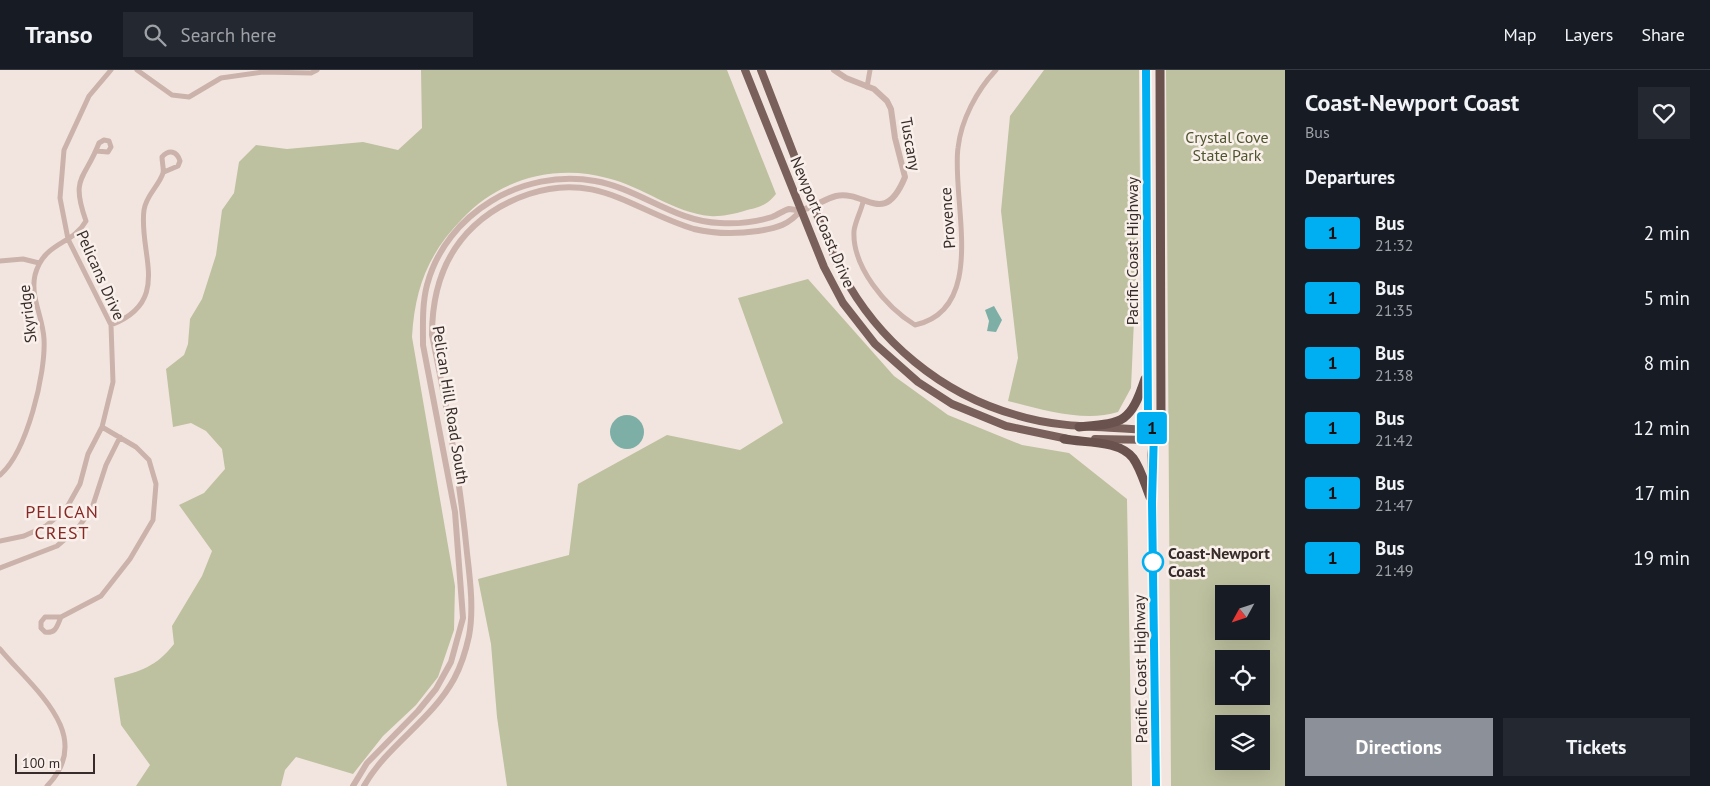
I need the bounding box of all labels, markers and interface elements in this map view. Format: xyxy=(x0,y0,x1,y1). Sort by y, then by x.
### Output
search box xyxy=(123,12,473,57)
text: Transo xyxy=(25,19,93,50)
icon: search xyxy=(141,21,169,49)
text: Search here xyxy=(181,23,276,47)
text: Map xyxy=(1504,23,1536,46)
text: Layers xyxy=(1564,23,1613,46)
text: Share xyxy=(1641,23,1685,46)
text: Coast-Newport Coast xyxy=(1305,87,1519,118)
button: heart xyxy=(1638,87,1690,139)
street label: Tuscany xyxy=(896,116,926,173)
text: Bus xyxy=(1305,122,1330,142)
park label: Crystal Cove State Park xyxy=(1185,127,1269,165)
street label: Newport Coast Drive xyxy=(786,153,860,291)
text: Departures xyxy=(1305,165,1395,189)
street label: Pacific Coast Highway xyxy=(1122,176,1142,325)
street label: Provence xyxy=(935,187,959,249)
text: Bus xyxy=(1375,211,1404,235)
text: 1 xyxy=(1327,221,1338,244)
text: 2 min xyxy=(1644,221,1690,245)
street label: Pelicans Drive xyxy=(72,227,130,323)
text: 21:32 xyxy=(1375,235,1413,255)
text: Bus xyxy=(1375,276,1404,300)
street label: Skyridge xyxy=(14,284,40,344)
text: 1 xyxy=(1327,286,1338,309)
text: 5 min xyxy=(1644,286,1690,310)
text: 21:35 xyxy=(1375,300,1413,320)
street label: Pelican Hill Road South xyxy=(429,324,473,486)
text: Bus xyxy=(1375,341,1404,365)
text: 1 xyxy=(1327,351,1338,374)
text: 8 min xyxy=(1644,351,1690,375)
text: 21:38 xyxy=(1375,365,1413,385)
text: Bus xyxy=(1375,406,1404,430)
line badge: 1 xyxy=(1136,412,1168,444)
text: 1 xyxy=(1147,416,1157,439)
text: 1 xyxy=(1327,416,1338,439)
text: 12 min xyxy=(1633,416,1690,440)
text: 21:42 xyxy=(1375,430,1413,450)
text: Bus xyxy=(1375,471,1404,495)
text: 1 xyxy=(1327,481,1338,504)
text: 17 min xyxy=(1634,481,1690,505)
text: 21:47 xyxy=(1375,495,1413,515)
district label: PELICAN CREST xyxy=(25,500,99,544)
text: Bus xyxy=(1375,536,1404,560)
place label: Coast-Newport Coast xyxy=(1168,543,1270,581)
text: 1 xyxy=(1327,546,1338,569)
text: 19 min xyxy=(1633,546,1690,570)
marker: Coast-Newport Coast xyxy=(1142,551,1164,573)
text: 21:49 xyxy=(1375,560,1413,580)
north arrow xyxy=(1215,585,1270,640)
map controls xyxy=(1215,585,1270,770)
street label: Pacific Coast Highway xyxy=(1129,594,1151,743)
button: locate xyxy=(1215,650,1270,705)
button: layers xyxy=(1215,715,1270,770)
button: Directions xyxy=(1305,718,1493,776)
button: Tickets xyxy=(1503,718,1690,776)
scale bar xyxy=(15,751,95,774)
text: 100 m xyxy=(22,754,60,772)

